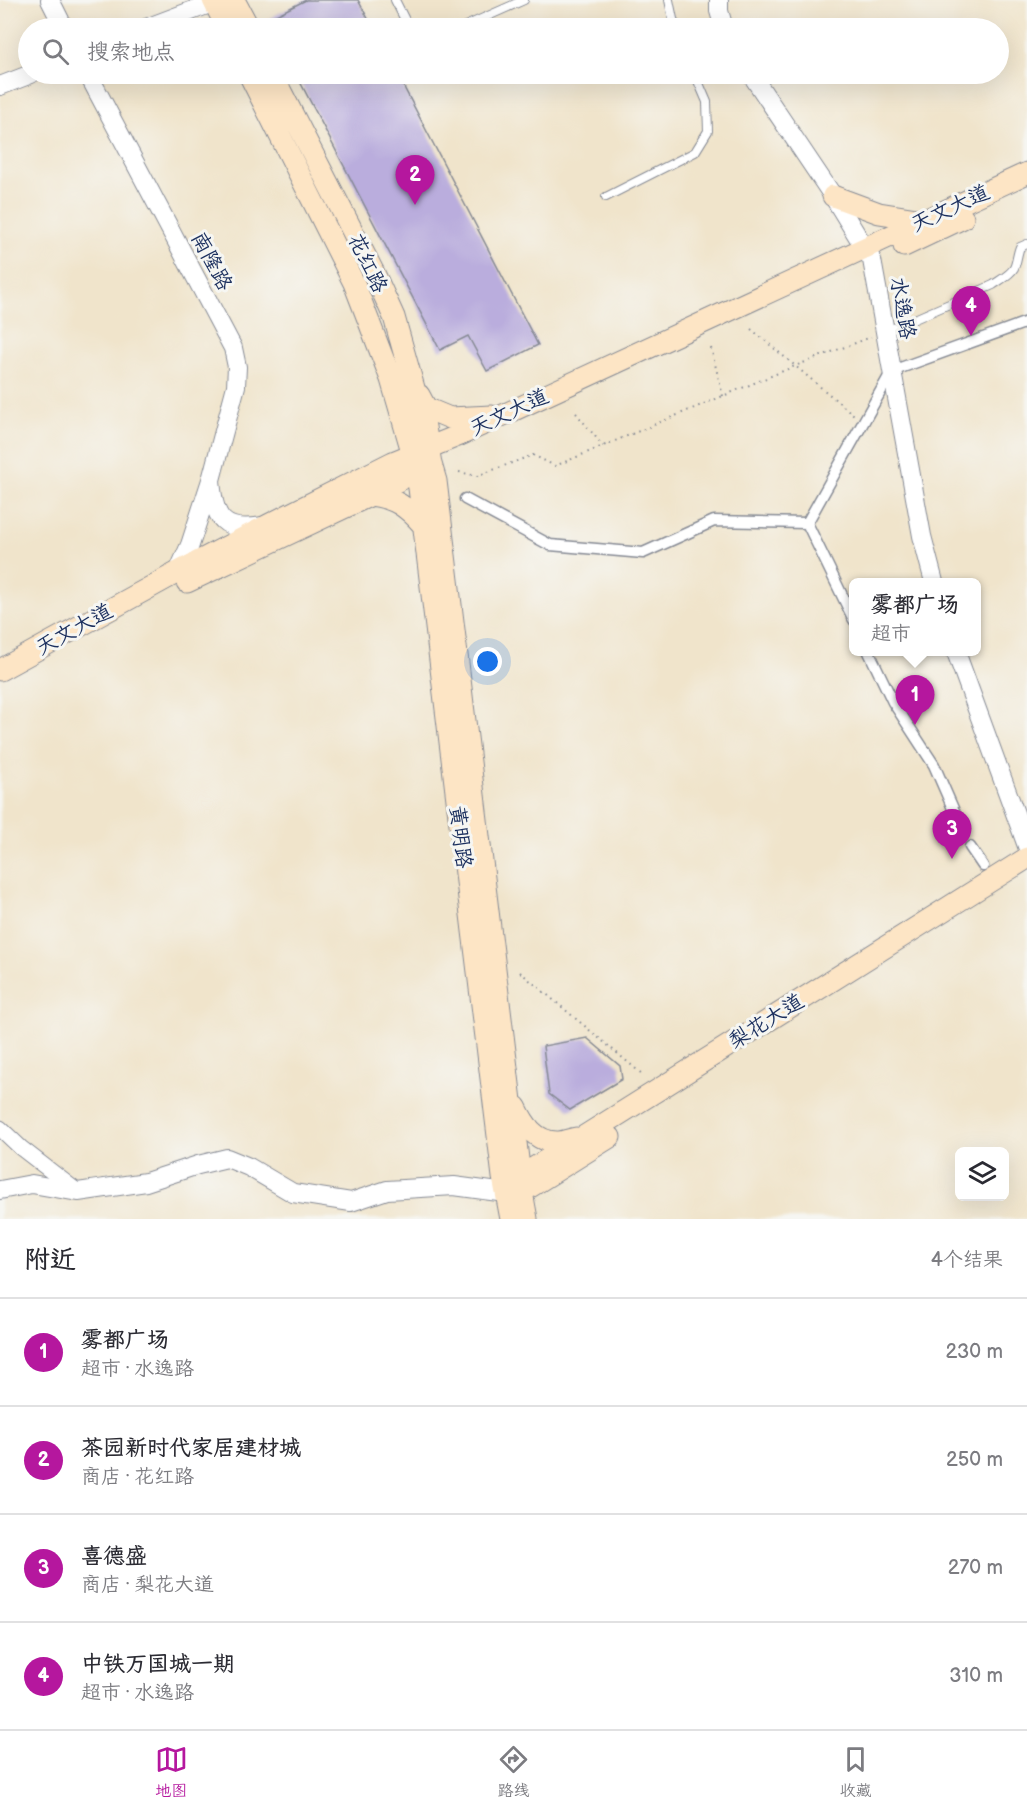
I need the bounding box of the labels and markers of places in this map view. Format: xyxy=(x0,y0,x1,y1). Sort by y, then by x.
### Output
pin: 2 xyxy=(396,156,434,205)
pin: 4 xyxy=(952,286,990,336)
pin: 1 xyxy=(896,676,934,725)
pin: 3 xyxy=(932,810,972,859)

